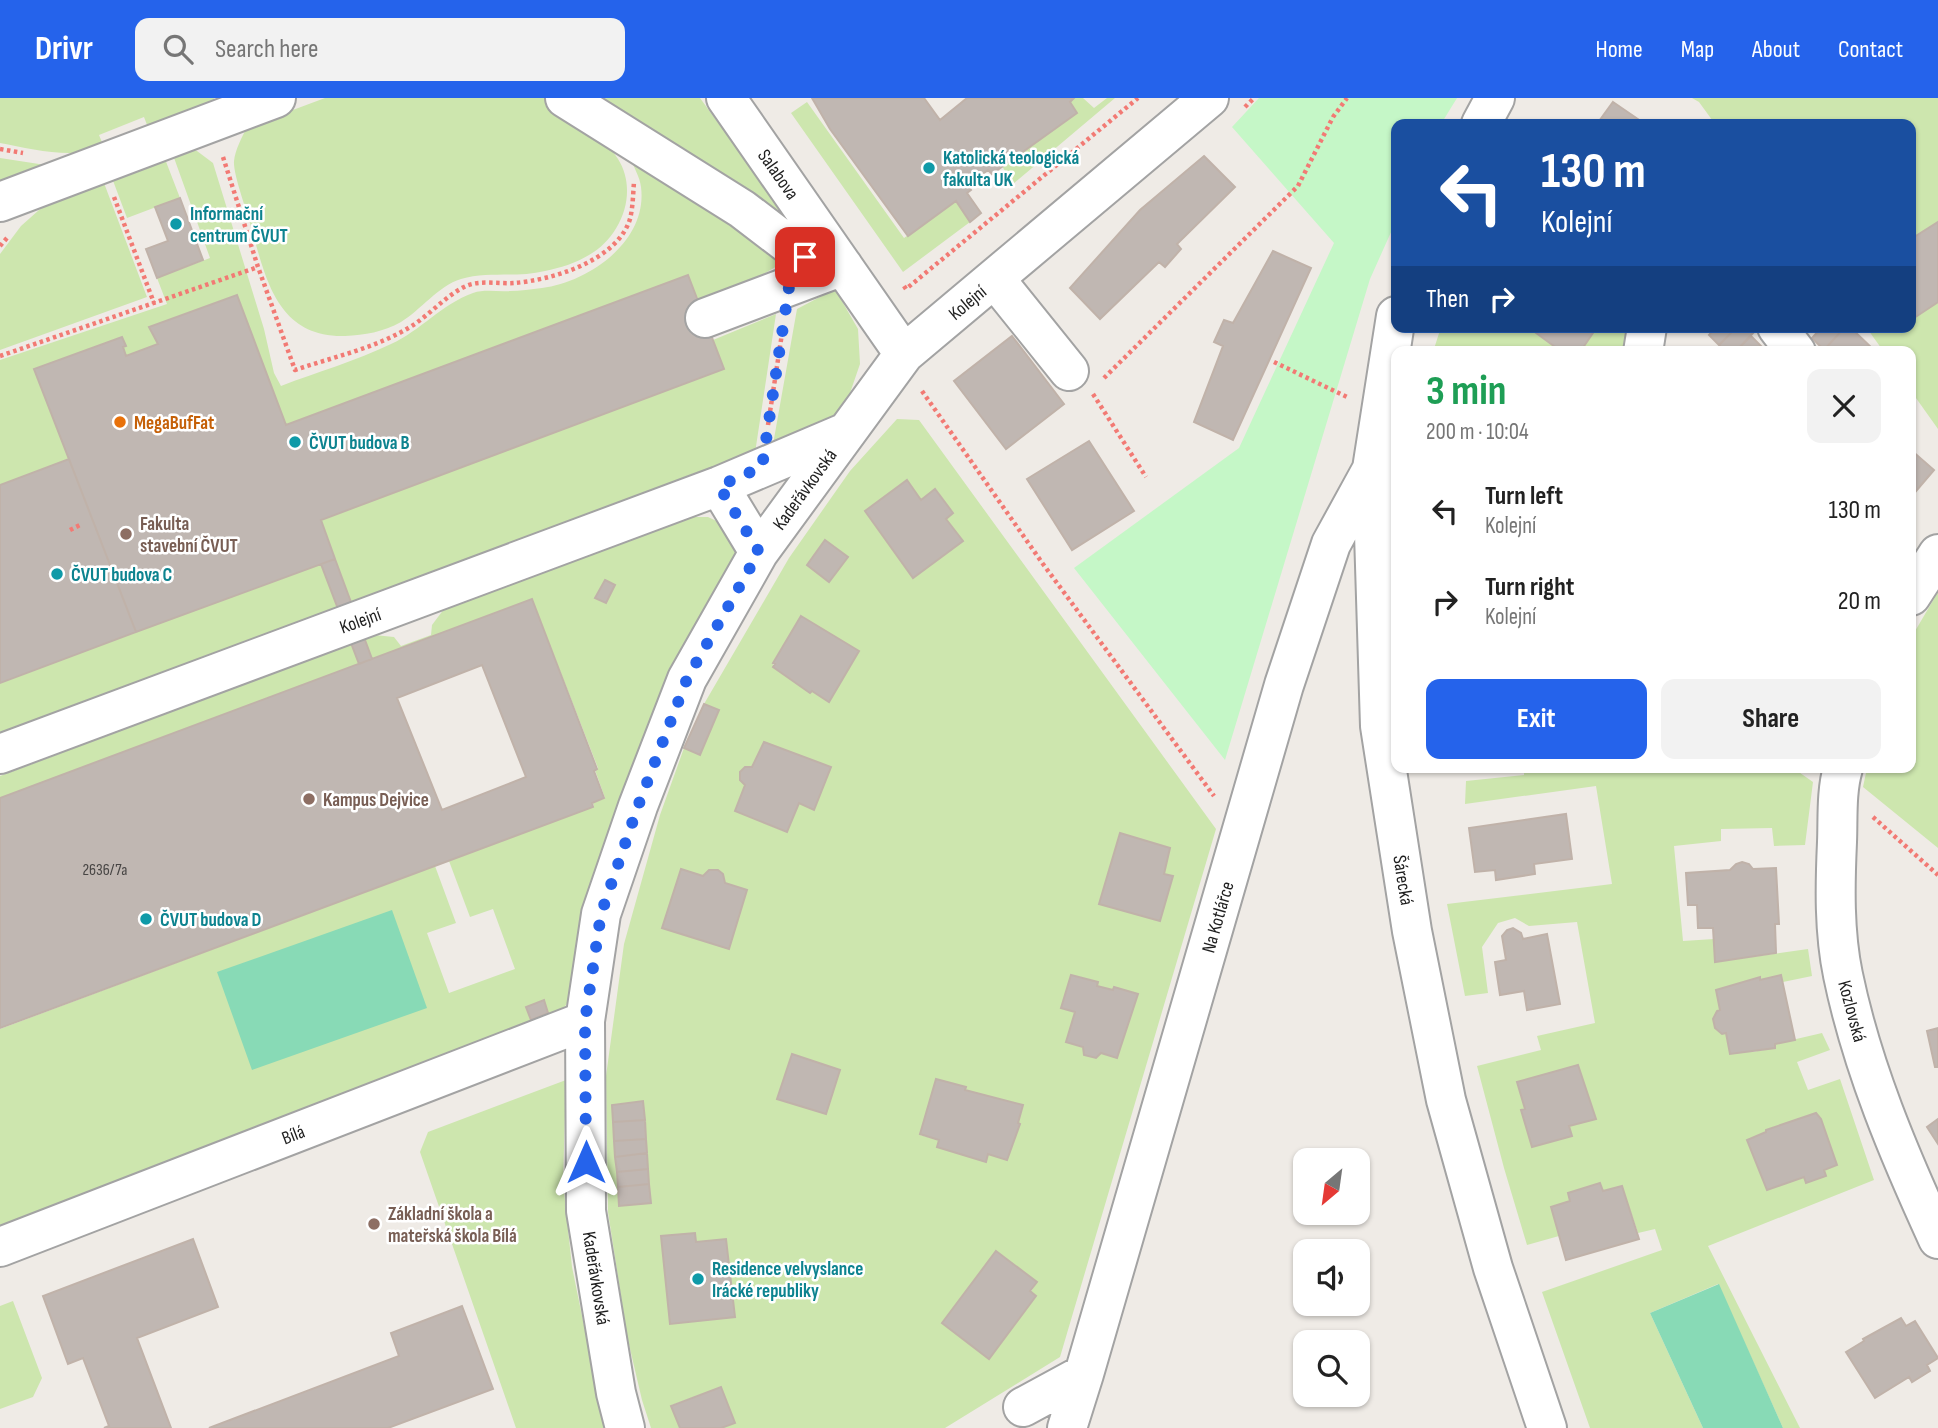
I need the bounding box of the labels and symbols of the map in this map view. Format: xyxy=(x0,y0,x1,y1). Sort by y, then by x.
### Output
street label: Salabova xyxy=(752,145,803,205)
place label: Katolická teologická fakulta UK xyxy=(943,147,1079,192)
marker: Katolická teologická fakulta UK xyxy=(921,160,937,176)
place label: Informační centrum ČVUT xyxy=(190,203,288,248)
marker: Informační centrum ČVUT xyxy=(168,216,184,232)
pin xyxy=(775,227,835,287)
street label: Kolejní xyxy=(944,280,992,326)
place label: MegaBufFat xyxy=(134,412,214,435)
marker: MegaBufFat xyxy=(112,414,128,430)
place label: ČVUT budova B xyxy=(309,432,410,455)
marker: ČVUT budova B xyxy=(287,434,303,450)
street label: Kadeřávkovská xyxy=(768,445,842,535)
place label: Fakulta stavební ČVUT xyxy=(140,513,238,558)
marker: Fakulta stavební ČVUT xyxy=(118,526,134,542)
place label: ČVUT budova C xyxy=(71,564,173,587)
marker: ČVUT budova C xyxy=(49,566,65,582)
street label: Kolejní xyxy=(337,603,385,639)
place label: Kampus Dejvice xyxy=(323,789,429,812)
marker: Kampus Dejvice xyxy=(301,791,317,807)
street label: Šárecká xyxy=(1387,854,1418,907)
house number: 2636/7a xyxy=(83,861,127,880)
street label: Na Kotlářce xyxy=(1197,879,1240,956)
place label: ČVUT budova D xyxy=(160,909,262,932)
marker: ČVUT budova D xyxy=(138,911,154,927)
street label: Kozlovská xyxy=(1832,978,1871,1045)
street label: Bílá xyxy=(279,1121,308,1150)
position arrow xyxy=(549,1125,623,1199)
north arrow xyxy=(1293,1148,1370,1225)
place label: Základní škola a mateřská škola Bílá xyxy=(388,1203,517,1248)
marker: Základní škola a mateřská škola Bílá xyxy=(366,1216,382,1232)
street label: Kadeřávkovská xyxy=(577,1230,614,1327)
place label: Residence velvyslance Irácké republiky xyxy=(712,1258,863,1303)
marker: Residence velvyslance Irácké republiky xyxy=(690,1271,706,1287)

